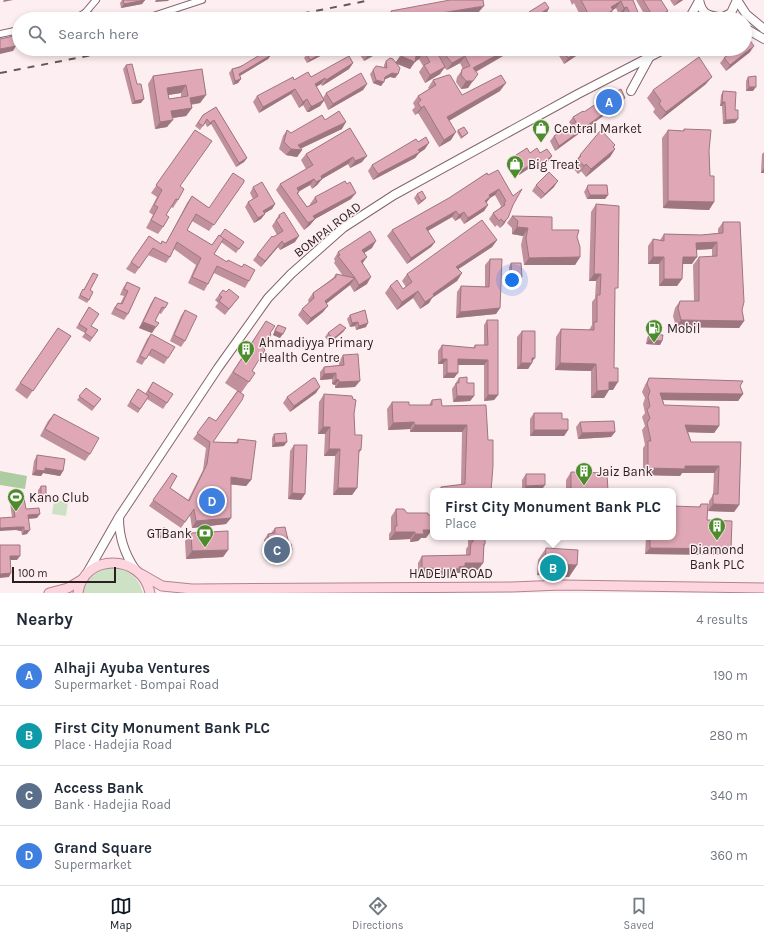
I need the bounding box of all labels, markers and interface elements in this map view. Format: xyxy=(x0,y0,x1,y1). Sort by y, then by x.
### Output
search box xyxy=(12,12,752,56)
icon: search xyxy=(26,23,48,45)
text: Search here xyxy=(58,25,139,43)
pin: A xyxy=(596,87,622,117)
shop icon: Central Market xyxy=(531,118,551,143)
place label: Central Market xyxy=(554,121,642,136)
shop icon: Big Treat xyxy=(505,154,525,179)
place label: Big Treat xyxy=(528,157,579,172)
street label: BOMPAI ROAD xyxy=(291,199,364,260)
your location xyxy=(502,270,522,290)
fuel station icon: Mobil xyxy=(644,318,664,343)
place label: Mobil xyxy=(667,321,700,336)
place label: Ahmadiyya Primary Health Centre xyxy=(259,335,373,365)
building icon: Ahmadiyya Primary Health Centre xyxy=(236,339,256,364)
building icon: Jaiz Bank xyxy=(574,461,594,486)
place label: Jaiz Bank xyxy=(597,464,653,479)
pin: D xyxy=(199,486,225,516)
sports icon: Kano Club xyxy=(6,487,26,512)
popup xyxy=(430,488,676,540)
place label: Kano Club xyxy=(29,490,89,505)
text: First City Monument Bank PLC xyxy=(445,498,661,516)
text: Place xyxy=(445,516,476,531)
building icon: Diamond Bank PLC xyxy=(707,516,727,541)
bank icon: GTBank xyxy=(195,523,215,548)
place label: GTBank xyxy=(147,526,192,541)
pin: C xyxy=(264,535,290,565)
place label: Diamond Bank PLC xyxy=(690,542,744,572)
pin: B xyxy=(540,553,566,583)
scale bar xyxy=(12,565,116,584)
street label: HADEJIA ROAD xyxy=(409,566,493,581)
text: 100 m xyxy=(18,567,48,580)
text: Nearby xyxy=(16,609,73,629)
text: 4 results xyxy=(696,612,748,627)
text: Alhaji Ayuba Ventures xyxy=(54,659,210,677)
text: A xyxy=(25,668,33,683)
text: 190 m xyxy=(713,668,748,683)
text: Supermarket · Bompai Road xyxy=(54,677,219,692)
text: First City Monument Bank PLC xyxy=(54,719,270,737)
text: B xyxy=(25,728,33,743)
text: 280 m xyxy=(710,728,748,743)
text: Place · Hadejia Road xyxy=(54,737,172,752)
text: Access Bank xyxy=(54,779,144,797)
text: C xyxy=(25,788,33,803)
text: 340 m xyxy=(710,788,748,803)
text: Bank · Hadejia Road xyxy=(54,797,171,812)
text: Grand Square xyxy=(54,839,152,857)
text: D xyxy=(25,848,33,863)
text: 360 m xyxy=(710,848,748,863)
text: Supermarket xyxy=(54,857,132,872)
tab: Map xyxy=(110,895,132,932)
tab: Directions xyxy=(352,895,404,932)
tab: Saved xyxy=(624,895,654,932)

